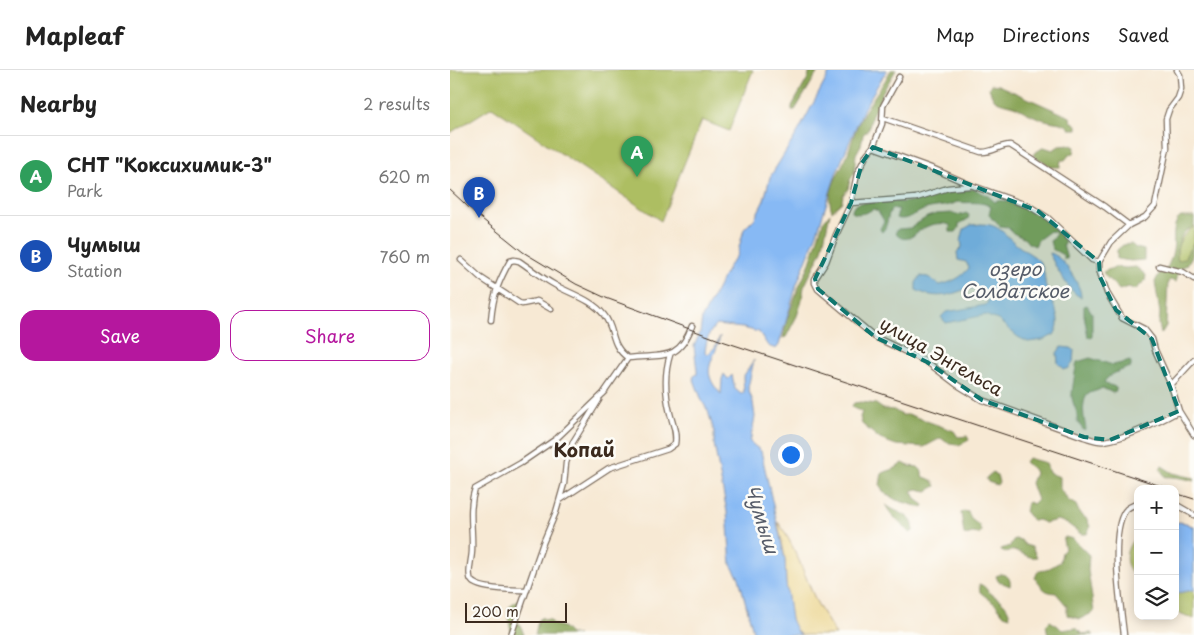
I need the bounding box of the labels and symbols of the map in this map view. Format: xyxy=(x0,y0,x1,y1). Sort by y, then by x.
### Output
pin: A xyxy=(621,136,653,177)
pin: B xyxy=(463,177,495,218)
water label: озеро Солдатское xyxy=(961,254,1070,304)
street label: улица Энгельса xyxy=(875,309,1009,402)
district label: Копай xyxy=(553,435,615,463)
your location xyxy=(778,442,804,468)
water label: Чумыш xyxy=(739,481,787,558)
scale bar xyxy=(465,600,568,623)

